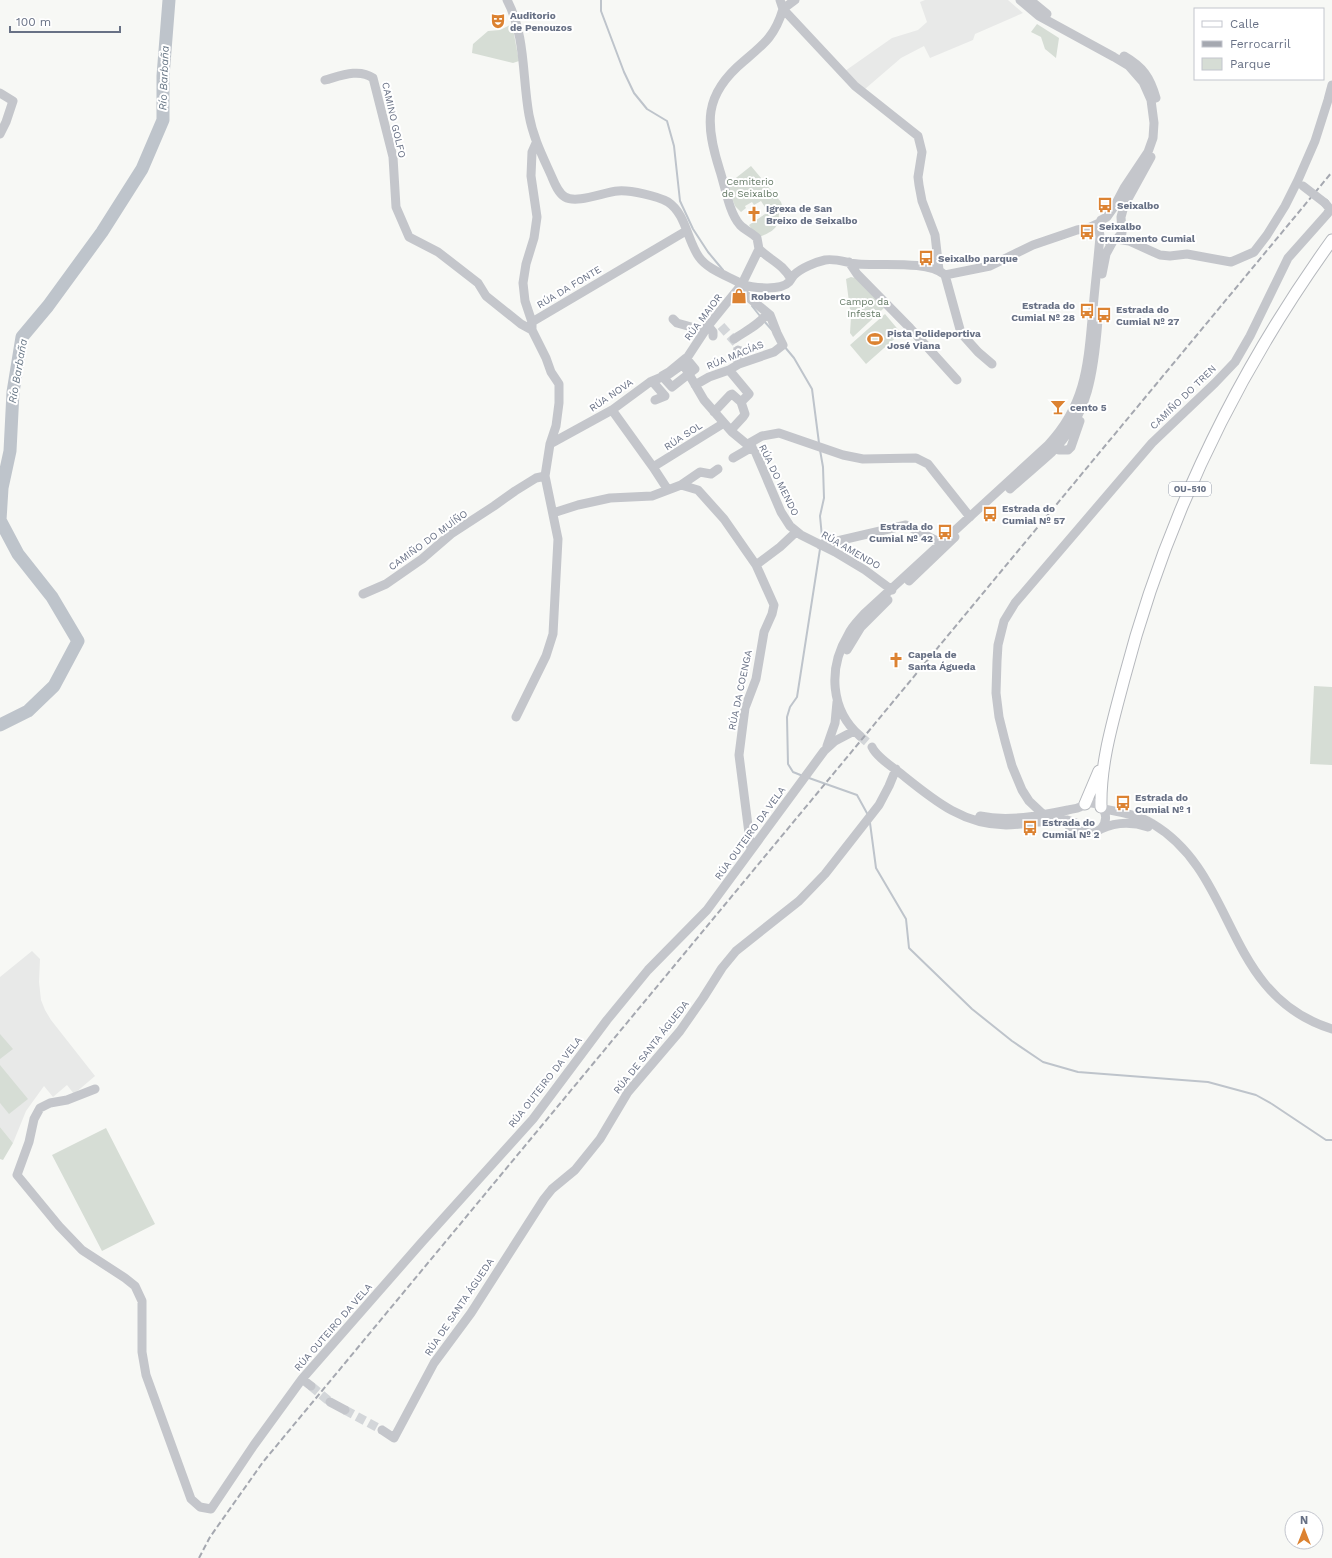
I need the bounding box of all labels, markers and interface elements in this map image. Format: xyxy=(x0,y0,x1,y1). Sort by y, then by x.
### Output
scale bar xyxy=(10,8,120,34)
legend xyxy=(1194,8,1324,80)
place label: Auditorio de Penouzos xyxy=(510,10,573,33)
theatre icon: Auditorio de Penouzos xyxy=(489,12,507,30)
text: 100 m xyxy=(16,15,51,29)
text: Calle xyxy=(1230,17,1259,31)
text: Ferrocarril xyxy=(1230,37,1291,51)
water label: Río Barbaña xyxy=(156,45,172,111)
text: Parque xyxy=(1230,57,1271,71)
street label: CAMINO GOLFO xyxy=(380,81,408,159)
park label: Cemiterio de Seixalbo xyxy=(722,176,778,199)
bus stop icon: Seixalbo xyxy=(1096,196,1114,214)
place label: Seixalbo xyxy=(1117,200,1159,211)
place label: Igrexa de San Breixo de Seixalbo xyxy=(766,203,858,226)
church icon: Igrexa de San Breixo de Seixalbo xyxy=(745,205,763,223)
place label: Seixalbo cruzamento Cumial xyxy=(1099,221,1196,244)
bus stop icon: Seixalbo cruzamento Cumial xyxy=(1078,223,1096,241)
bus stop icon: Seixalbo parque xyxy=(917,249,935,267)
place label: Seixalbo parque xyxy=(938,253,1018,264)
street label: RÚA DA FONTE xyxy=(535,264,603,310)
shop icon: Roberto xyxy=(730,287,748,305)
street label: RÚA MAIOR xyxy=(682,291,724,342)
place label: Roberto xyxy=(751,291,790,302)
park label: Campo da Infesta xyxy=(839,296,889,319)
place label: Estrada do Cumial Nº 28 xyxy=(1011,300,1075,323)
bus stop icon: Estrada do Cumial Nº 28 xyxy=(1078,302,1096,320)
place label: Estrada do Cumial Nº 27 xyxy=(1116,304,1179,327)
bus stop icon: Estrada do Cumial Nº 27 xyxy=(1095,306,1113,324)
place label: Pista Polideportiva José Viana xyxy=(887,328,981,351)
sports icon: Pista Polideportiva José Viana xyxy=(866,330,884,348)
water label: Río Barbaña xyxy=(6,338,30,404)
street label: RÚA MACÍAS xyxy=(705,339,765,371)
street label: CAMIÑO DO TREN xyxy=(1148,363,1218,431)
street label: RÚA NOVA xyxy=(587,376,635,414)
bar icon: cento 5 xyxy=(1049,398,1067,416)
place label: cento 5 xyxy=(1070,402,1107,413)
street label: RÚA SOL xyxy=(662,420,704,452)
street label: RÚA DO MENDO xyxy=(757,442,801,518)
road number: OU-510 xyxy=(1169,482,1211,496)
place label: Estrada do Cumial Nº 57 xyxy=(1002,503,1065,526)
bus stop icon: Estrada do Cumial Nº 57 xyxy=(981,505,999,523)
street label: CAMIÑO DO MUÍÑO xyxy=(386,508,470,572)
place label: Estrada do Cumial Nº 42 xyxy=(869,521,933,544)
bus stop icon: Estrada do Cumial Nº 42 xyxy=(936,523,954,541)
street label: RÚA AMENDO xyxy=(820,529,882,571)
street label: RÚA DA COENGA xyxy=(726,649,754,731)
place label: Capela de Santa Águeda xyxy=(908,649,976,672)
church icon: Capela de Santa Águeda xyxy=(887,651,905,669)
street label: RÚA OUTEIRO DA VELA xyxy=(713,784,788,882)
place label: Estrada do Cumial Nº 1 xyxy=(1135,792,1191,815)
bus stop icon: Estrada do Cumial Nº 1 xyxy=(1114,794,1132,812)
place label: Estrada do Cumial Nº 2 xyxy=(1042,817,1100,840)
bus stop icon: Estrada do Cumial Nº 2 xyxy=(1021,819,1039,837)
street label: RÚA DE SANTA ÁGUEDA xyxy=(611,998,691,1096)
street label: RÚA OUTEIRO DA VELA xyxy=(506,1034,584,1130)
street label: RÚA DE SANTA ÁGUEDA xyxy=(422,1256,496,1358)
street label: RÚA OUTEIRO DA VELA xyxy=(292,1281,374,1373)
north arrow xyxy=(1284,1510,1324,1550)
text: N xyxy=(1300,1514,1308,1527)

